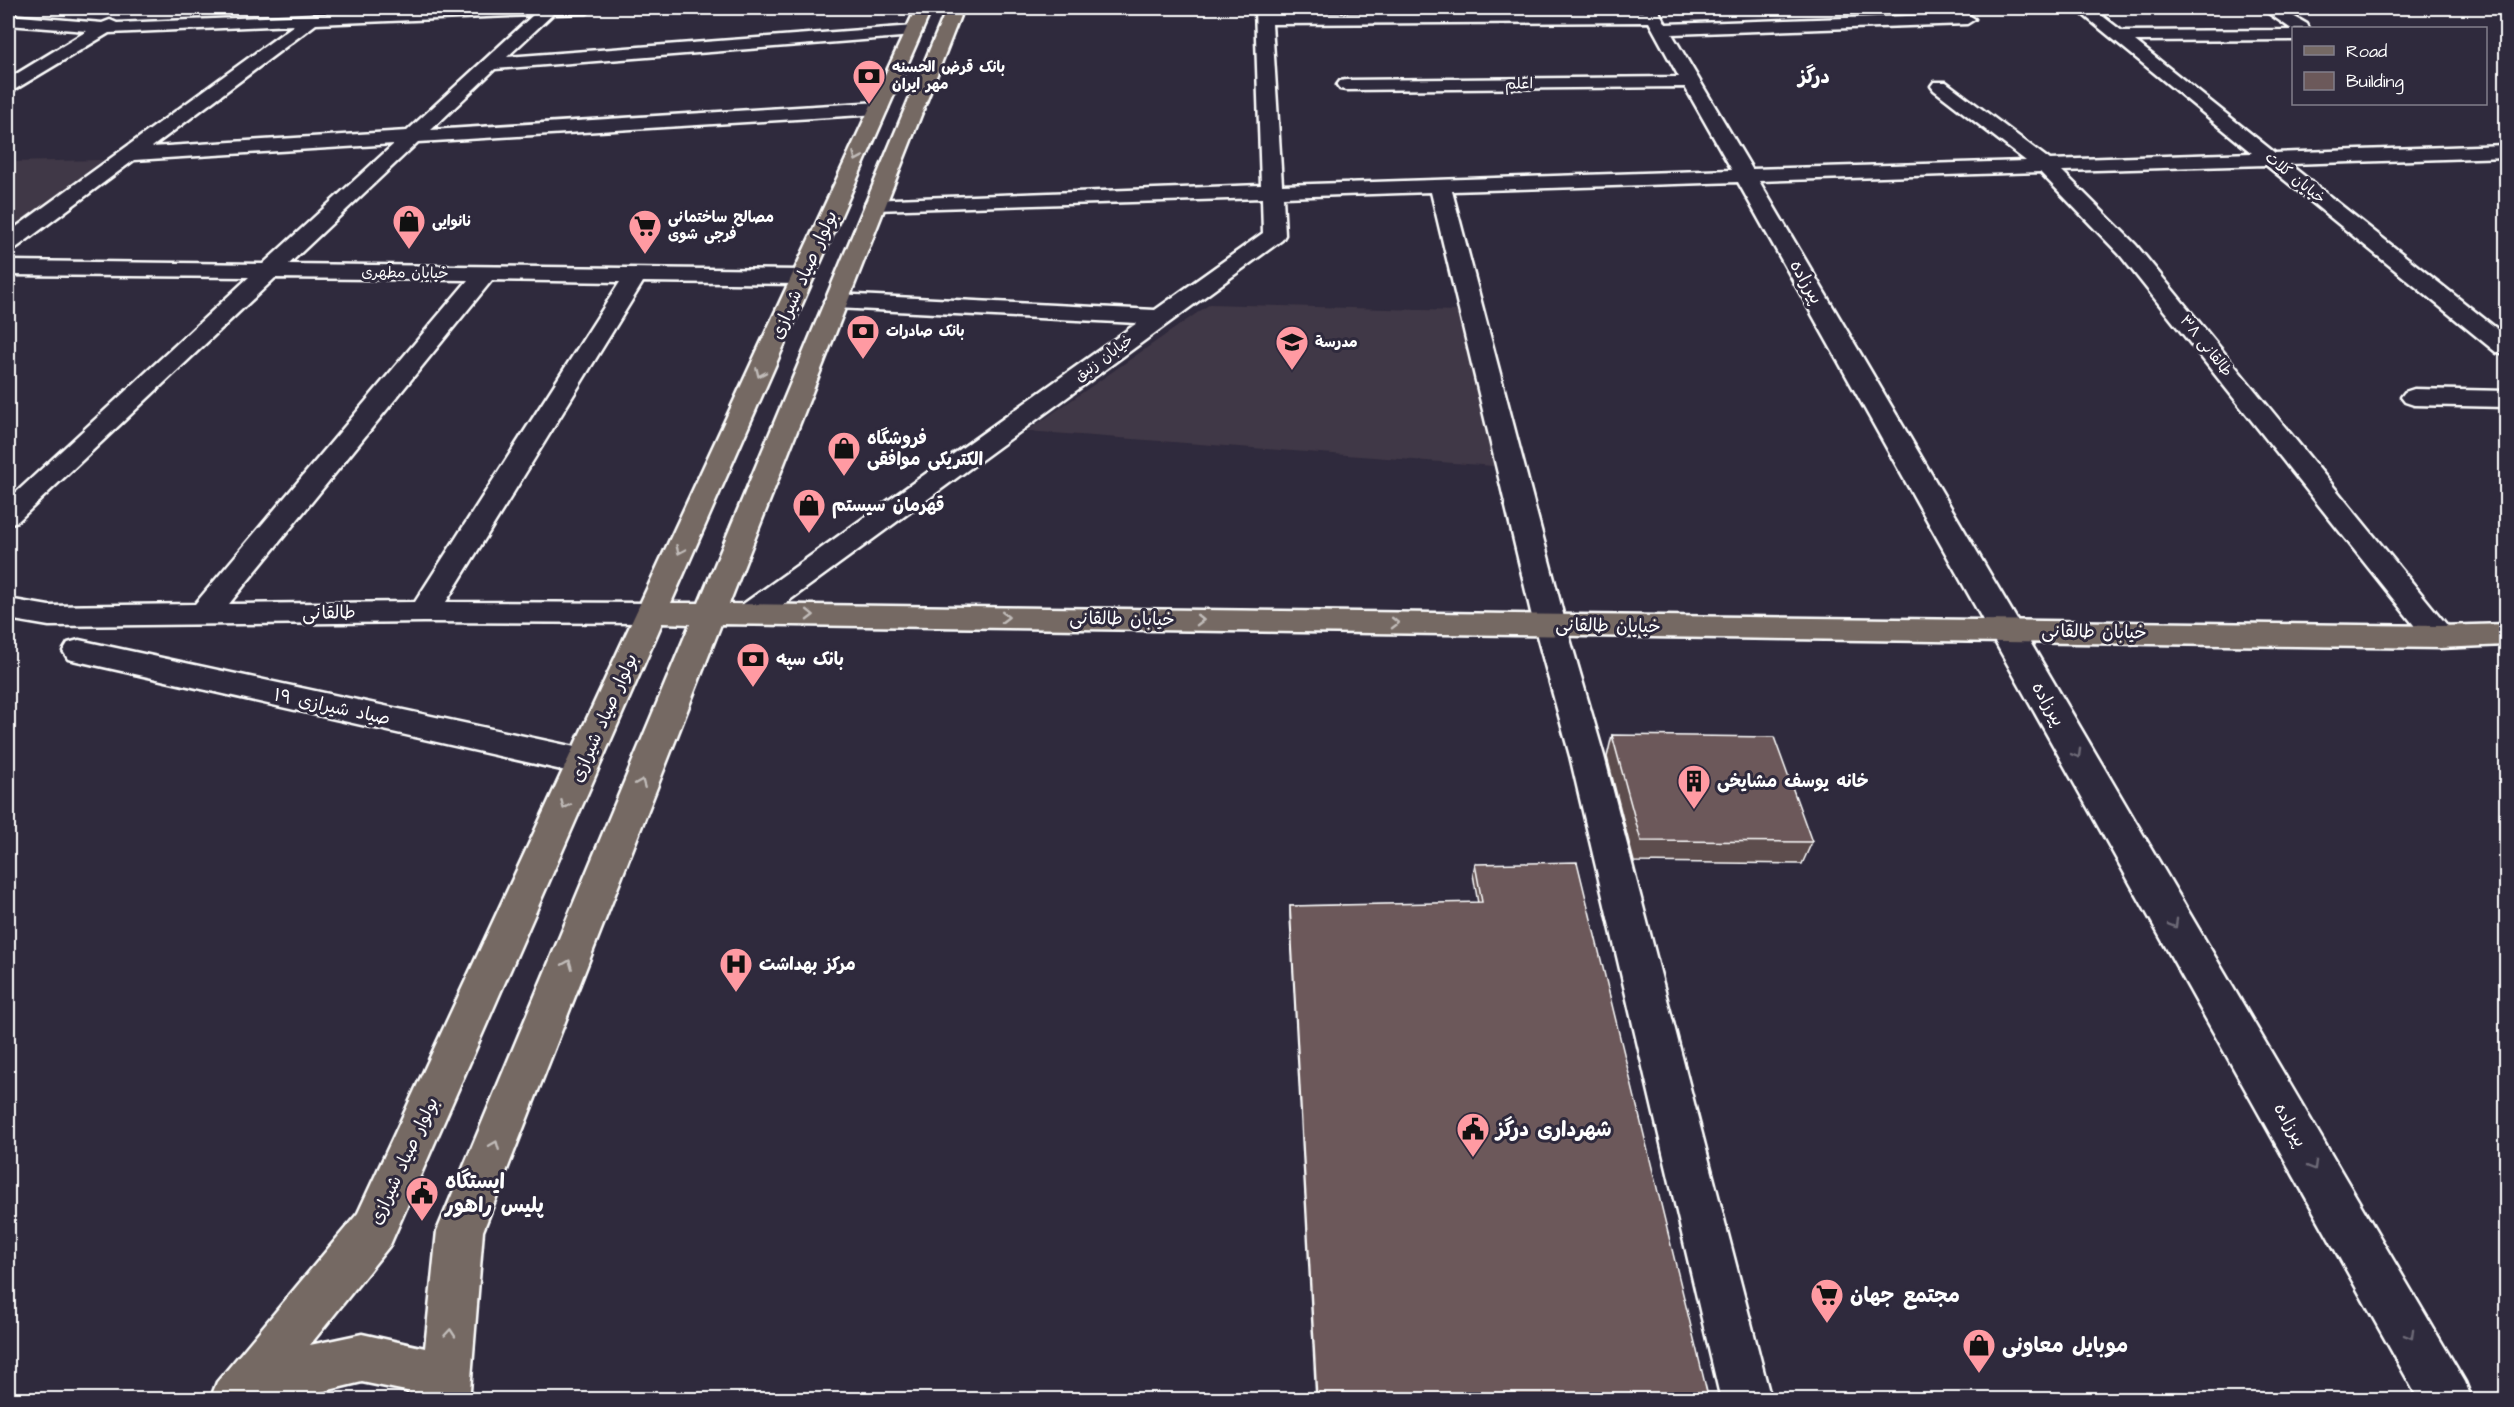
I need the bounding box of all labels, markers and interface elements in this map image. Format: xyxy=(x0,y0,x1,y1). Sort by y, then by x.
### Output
legend xyxy=(2292,27,2487,105)
text: Road xyxy=(2346,39,2387,64)
place label: بانک قرض الحسنه مهر ایران xyxy=(892,57,1005,95)
bank icon: بانک قرض الحسنه مهر ایران xyxy=(851,58,887,105)
district label: درگز xyxy=(1796,63,1830,91)
text: Building xyxy=(2346,69,2404,95)
street label: اعلم xyxy=(1505,73,1533,96)
street label: خیابان کلات xyxy=(2260,147,2330,209)
one-way arrow xyxy=(852,150,864,161)
shop icon: نانوایی xyxy=(391,203,427,250)
place label: مصالح ساختمانی فرجی شوی xyxy=(668,207,774,245)
street label: بولوار صیاد شیرازی xyxy=(764,207,844,343)
supermarket icon: مصالح ساختمانی فرجی شوی xyxy=(627,208,663,255)
place label: نانوایی xyxy=(432,211,472,232)
street label: پیرزاده xyxy=(1783,255,1829,309)
street label: خیابان مطهری xyxy=(361,262,449,284)
street label: طالقانی ۳۸ xyxy=(2175,311,2237,381)
bank icon: بانک صادرات xyxy=(845,313,881,360)
place label: بانک صادرات xyxy=(886,321,965,342)
school or university icon: مدرسة xyxy=(1274,324,1310,371)
street label: خیابان زنبق xyxy=(1070,329,1138,387)
place label: مدرسة xyxy=(1315,332,1358,353)
one-way arrow xyxy=(755,366,767,377)
place label: فروشگاه الکتریکی موافقی xyxy=(867,426,983,472)
shop icon: فروشگاه الکتریکی موافقی xyxy=(826,430,862,477)
shop icon: قهرمان سیستم xyxy=(791,487,827,534)
place label: قهرمان سیستم xyxy=(832,493,944,519)
one-way arrow xyxy=(675,544,687,555)
street label: طالقانی xyxy=(302,600,356,626)
street label: خیابان طالقانی xyxy=(1069,606,1175,632)
one-way arrow xyxy=(806,609,815,621)
one-way arrow xyxy=(1001,611,1010,624)
street label: خیابان طالقانی xyxy=(1555,613,1661,639)
one-way arrow xyxy=(1196,614,1205,626)
one-way arrow xyxy=(1391,616,1400,629)
street label: خیابان طالقانی xyxy=(2041,619,2147,645)
bank icon: بانک سپه xyxy=(735,641,771,688)
place label: بانک سپه xyxy=(776,647,844,672)
street label: بولوار صیاد شیرازی xyxy=(564,650,644,786)
street label: پیرزاده xyxy=(2025,677,2071,731)
street label: صیاد شیرازی ۱۹ xyxy=(271,682,393,732)
one-way arrow xyxy=(2070,748,2081,759)
building icon: خانه یوسف مشایخی xyxy=(1676,763,1712,810)
place label: خانه یوسف مشایخی xyxy=(1717,769,1869,794)
one-way arrow xyxy=(634,779,646,790)
one-way arrow xyxy=(561,799,573,810)
one-way arrow xyxy=(2167,918,2178,928)
hospital icon: مرکز بهداشت xyxy=(718,946,754,993)
place label: مرکز بهداشت xyxy=(759,952,856,977)
one-way arrow xyxy=(561,959,573,970)
street label: بولوار صیاد شیرازی xyxy=(363,1093,445,1229)
street label: پیرزاده xyxy=(2267,1098,2313,1152)
public building icon: شهرداری درگز xyxy=(1455,1111,1491,1158)
place label: شهرداری درگز xyxy=(1494,1115,1612,1144)
one-way arrow xyxy=(487,1140,500,1151)
one-way arrow xyxy=(2306,1160,2317,1170)
place label: ایستگاه پلیس راهور xyxy=(443,1167,544,1220)
public building icon: ایستگاه پلیس راهور xyxy=(404,1175,440,1222)
supermarket icon: مجتمع جهان xyxy=(1809,1277,1845,1324)
place label: مجتمع جهان xyxy=(1850,1281,1960,1310)
shop icon: موبایل معاونی xyxy=(1961,1327,1997,1374)
one-way arrow xyxy=(443,1328,456,1337)
one-way arrow xyxy=(2403,1329,2414,1339)
place label: موبایل معاونی xyxy=(2002,1331,2128,1360)

